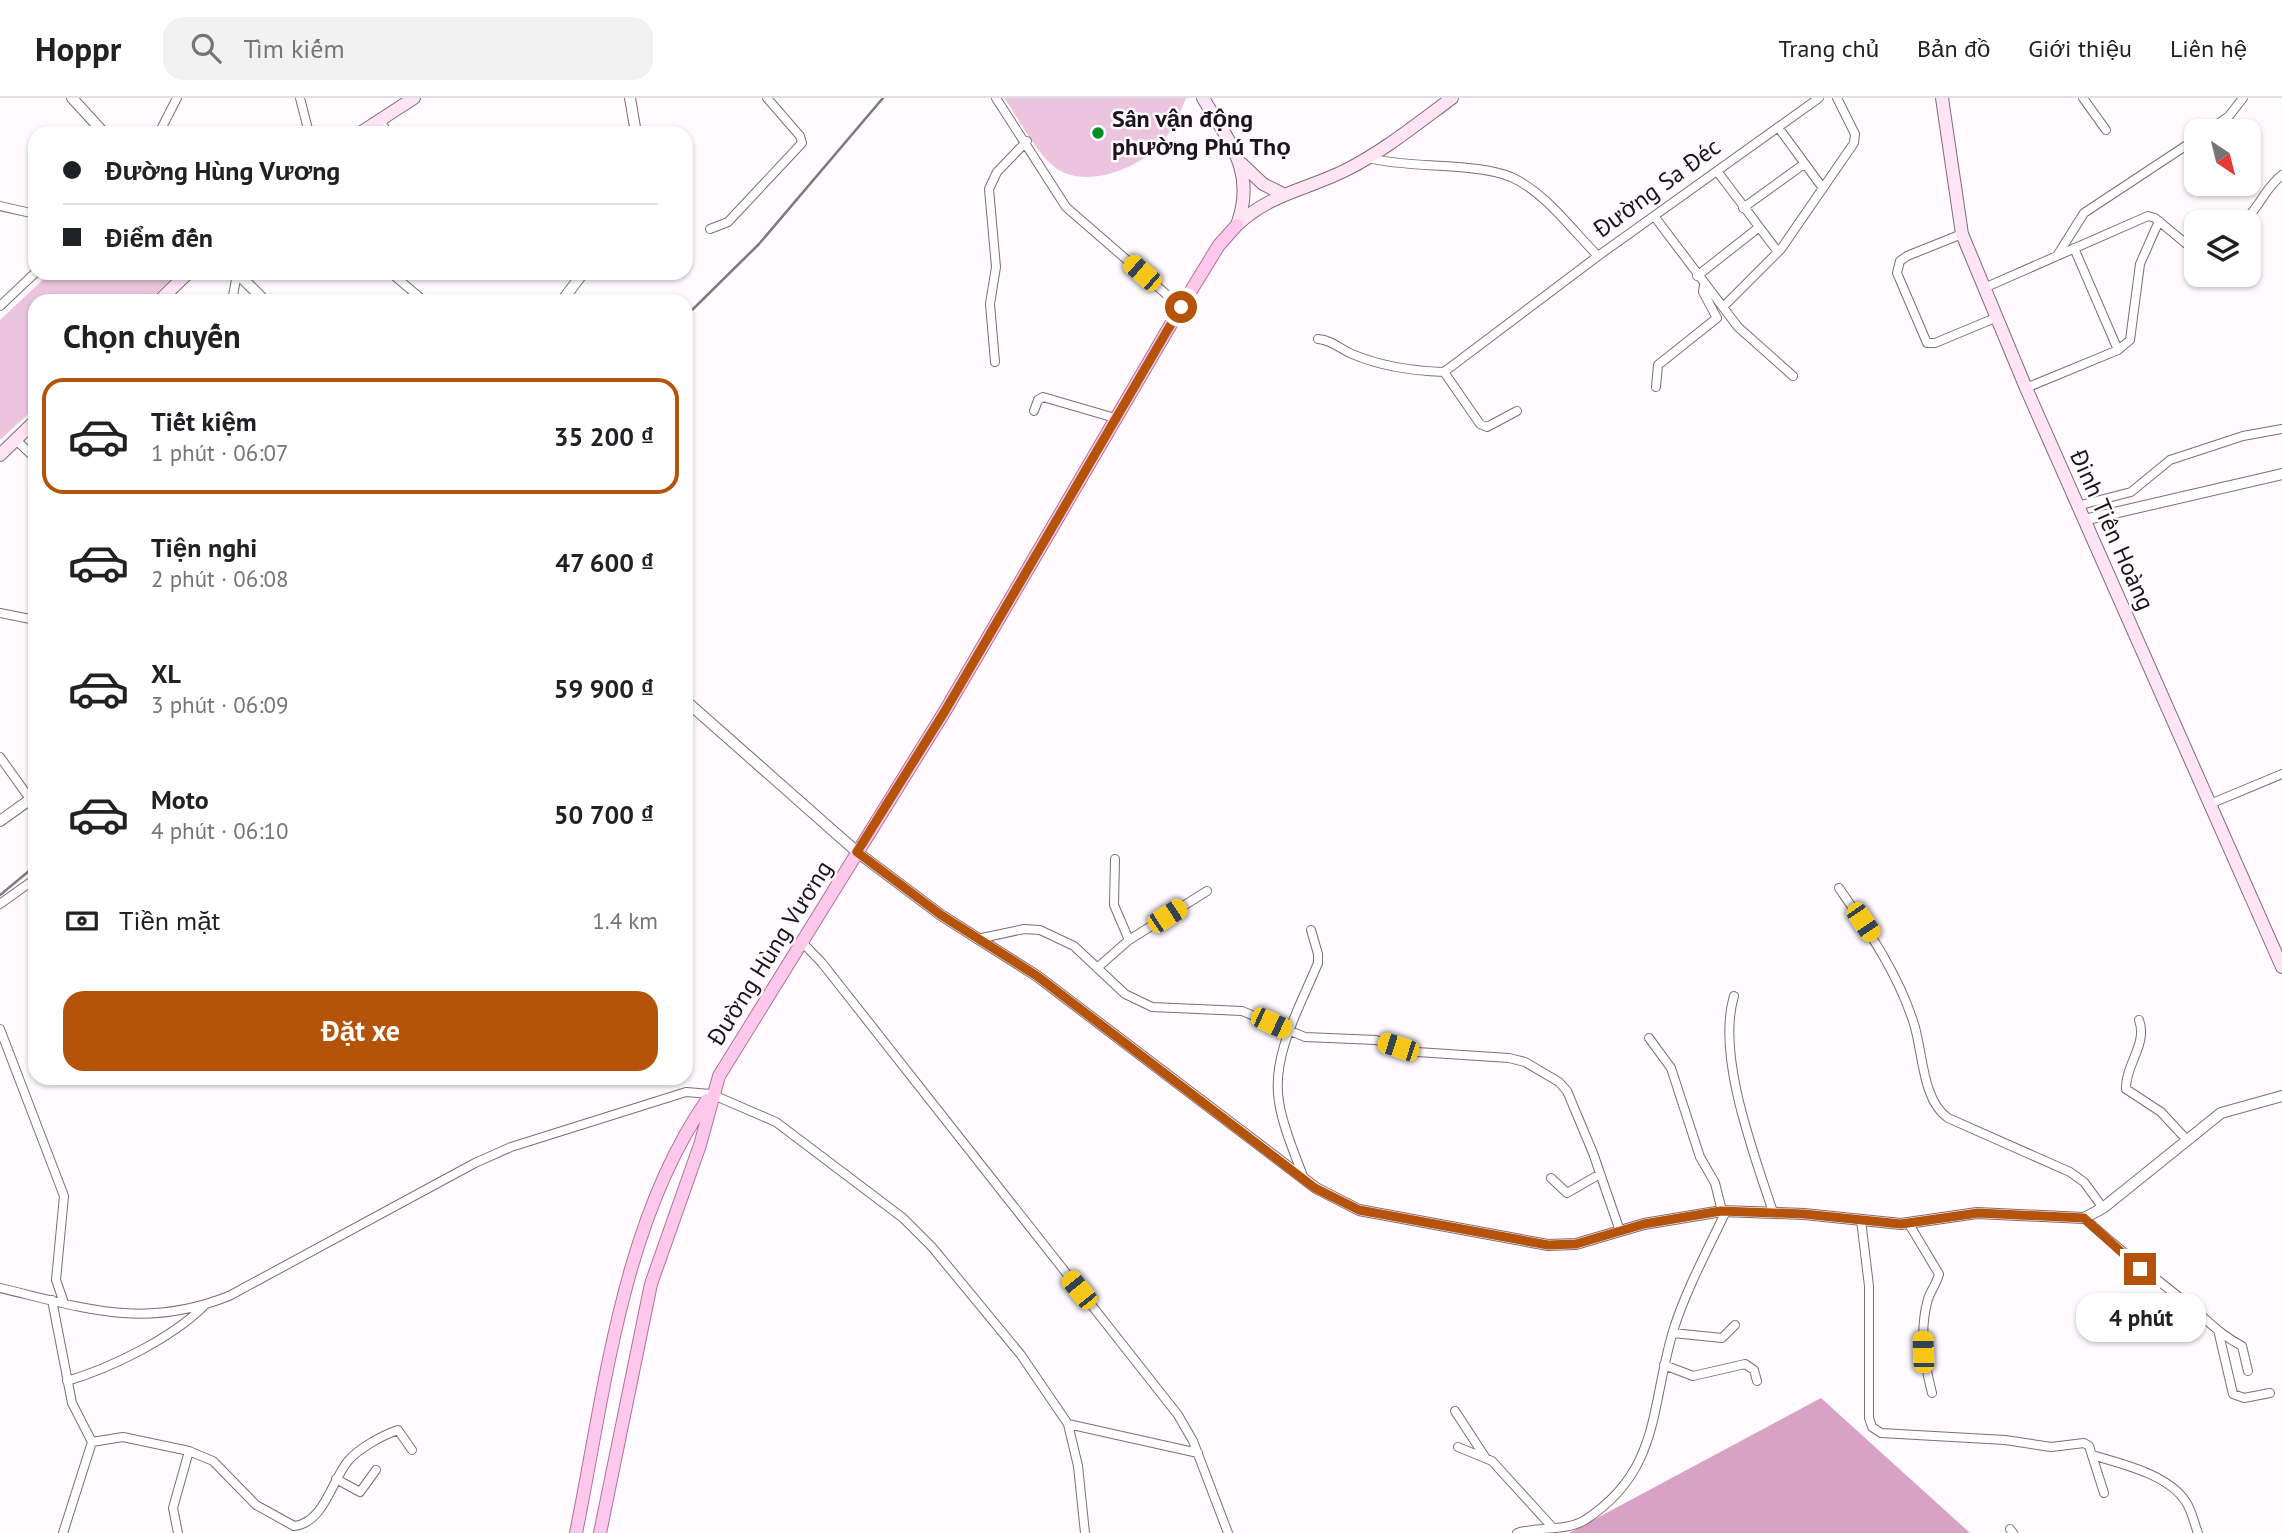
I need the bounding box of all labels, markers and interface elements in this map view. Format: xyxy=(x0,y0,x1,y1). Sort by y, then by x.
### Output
search box xyxy=(163,17,653,80)
text: Hoppr xyxy=(35,27,121,70)
icon: search xyxy=(187,29,225,67)
text: Tìm kiếm xyxy=(243,32,345,65)
text: Trang chủ xyxy=(1778,33,1879,64)
text: Bản đồ xyxy=(1917,33,1990,64)
text: Giới thiệu xyxy=(2028,33,2132,64)
text: Liên hệ xyxy=(2170,33,2247,64)
place label: Sân vận động phường Phú Thọ xyxy=(1112,103,1291,162)
north arrow xyxy=(2184,119,2261,196)
map controls xyxy=(2184,119,2261,287)
marker: Sân vận động phường Phú Thọ xyxy=(1090,125,1106,141)
street label: Đường Sa Đéc xyxy=(1586,131,1726,245)
text: Đường Hùng Vương xyxy=(105,154,340,187)
button: layers xyxy=(2184,210,2261,287)
text: Điểm đến xyxy=(105,221,213,254)
car xyxy=(1120,251,1165,295)
route start xyxy=(1165,291,1197,323)
text: Chọn chuyến xyxy=(63,315,241,357)
icon: car xyxy=(67,405,130,468)
text: Tiết kiệm xyxy=(151,405,257,438)
text: 35 200 ₫ xyxy=(554,420,654,453)
text: 1 phút · 06:07 xyxy=(151,438,289,467)
street label: Đinh Tiên Hoàng xyxy=(2063,444,2162,615)
icon: car xyxy=(67,531,130,594)
text: Tiện nghi xyxy=(151,531,257,564)
text: 47 600 ₫ xyxy=(555,546,654,579)
text: 2 phút · 06:08 xyxy=(151,564,289,593)
icon: car xyxy=(67,657,130,720)
text: XL xyxy=(151,657,181,690)
text: 59 900 ₫ xyxy=(554,672,654,705)
text: 3 phút · 06:09 xyxy=(151,690,289,719)
icon: car xyxy=(67,783,130,846)
text: Moto xyxy=(151,783,209,816)
text: 50 700 ₫ xyxy=(554,798,654,831)
text: 4 phút · 06:10 xyxy=(151,816,289,845)
street label: Đường Hùng Vương xyxy=(700,855,839,1052)
car xyxy=(1144,896,1191,936)
car xyxy=(1843,899,1884,945)
icon: cash xyxy=(63,902,101,940)
text: Tiền mặt xyxy=(119,904,220,937)
text: 1.4 km xyxy=(592,906,658,935)
button: Đặt xe xyxy=(63,991,658,1071)
car xyxy=(1248,1005,1295,1041)
car xyxy=(1375,1031,1422,1063)
route end xyxy=(2124,1253,2156,1285)
car xyxy=(1058,1267,1101,1313)
callout: 4 phút xyxy=(2075,1294,2205,1342)
text: 4 phút xyxy=(2109,1303,2173,1332)
car xyxy=(1912,1331,1935,1373)

